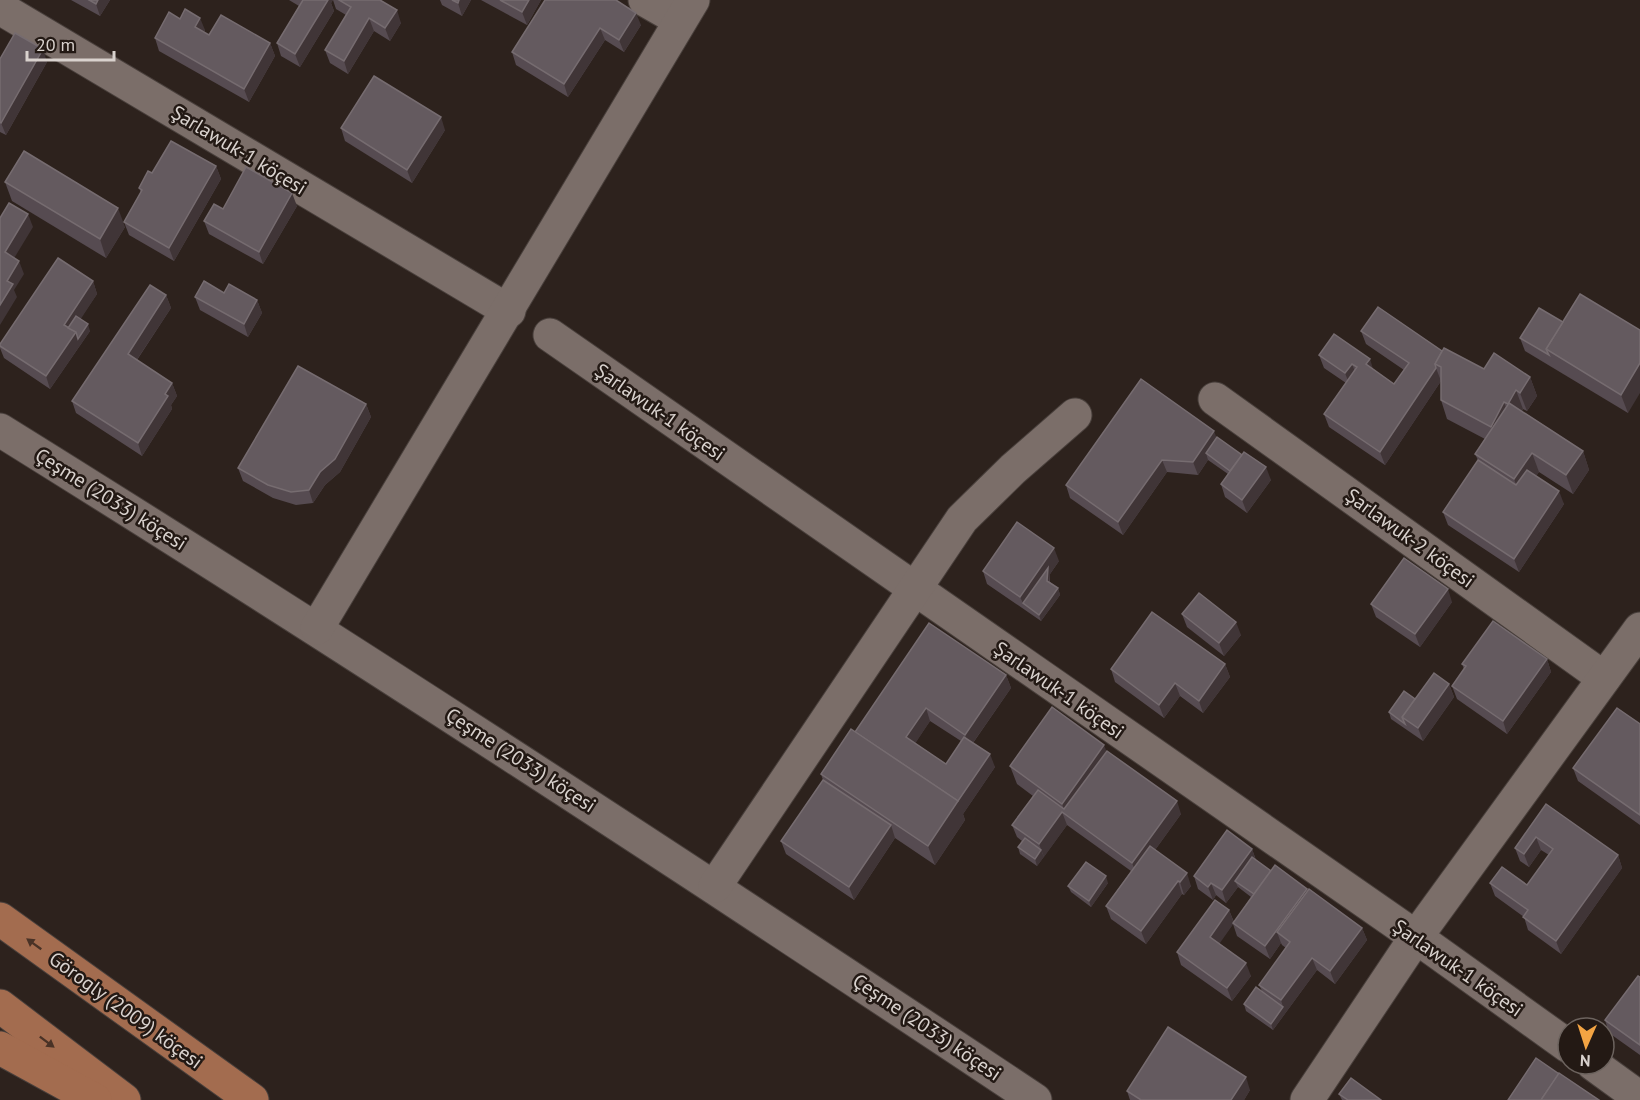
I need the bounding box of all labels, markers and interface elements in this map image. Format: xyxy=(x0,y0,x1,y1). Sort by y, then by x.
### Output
scale bar xyxy=(27,24,114,62)
text: 20 m xyxy=(36,33,75,56)
street label: Şarlawuk-1 köçesi xyxy=(167,99,311,201)
street label: Şarlawuk-1 köçesi xyxy=(590,357,730,467)
street label: Çeşme (2033) köçesi xyxy=(30,442,192,556)
street label: Şarlawuk-2 köçesi xyxy=(1340,482,1480,594)
street label: Şarlawuk-1 köçesi xyxy=(989,635,1129,745)
street label: Çeşme (2033) köçesi xyxy=(441,702,601,818)
street label: Şarlawuk-1 köçesi xyxy=(1388,913,1528,1023)
one-way arrow xyxy=(26,938,42,950)
street label: Görogly (2009) köçesi xyxy=(44,945,208,1075)
street label: Çeşme (2033) köçesi xyxy=(848,968,1006,1086)
north arrow xyxy=(1556,1016,1616,1076)
one-way arrow xyxy=(39,1035,54,1047)
text: N xyxy=(1579,1051,1591,1071)

